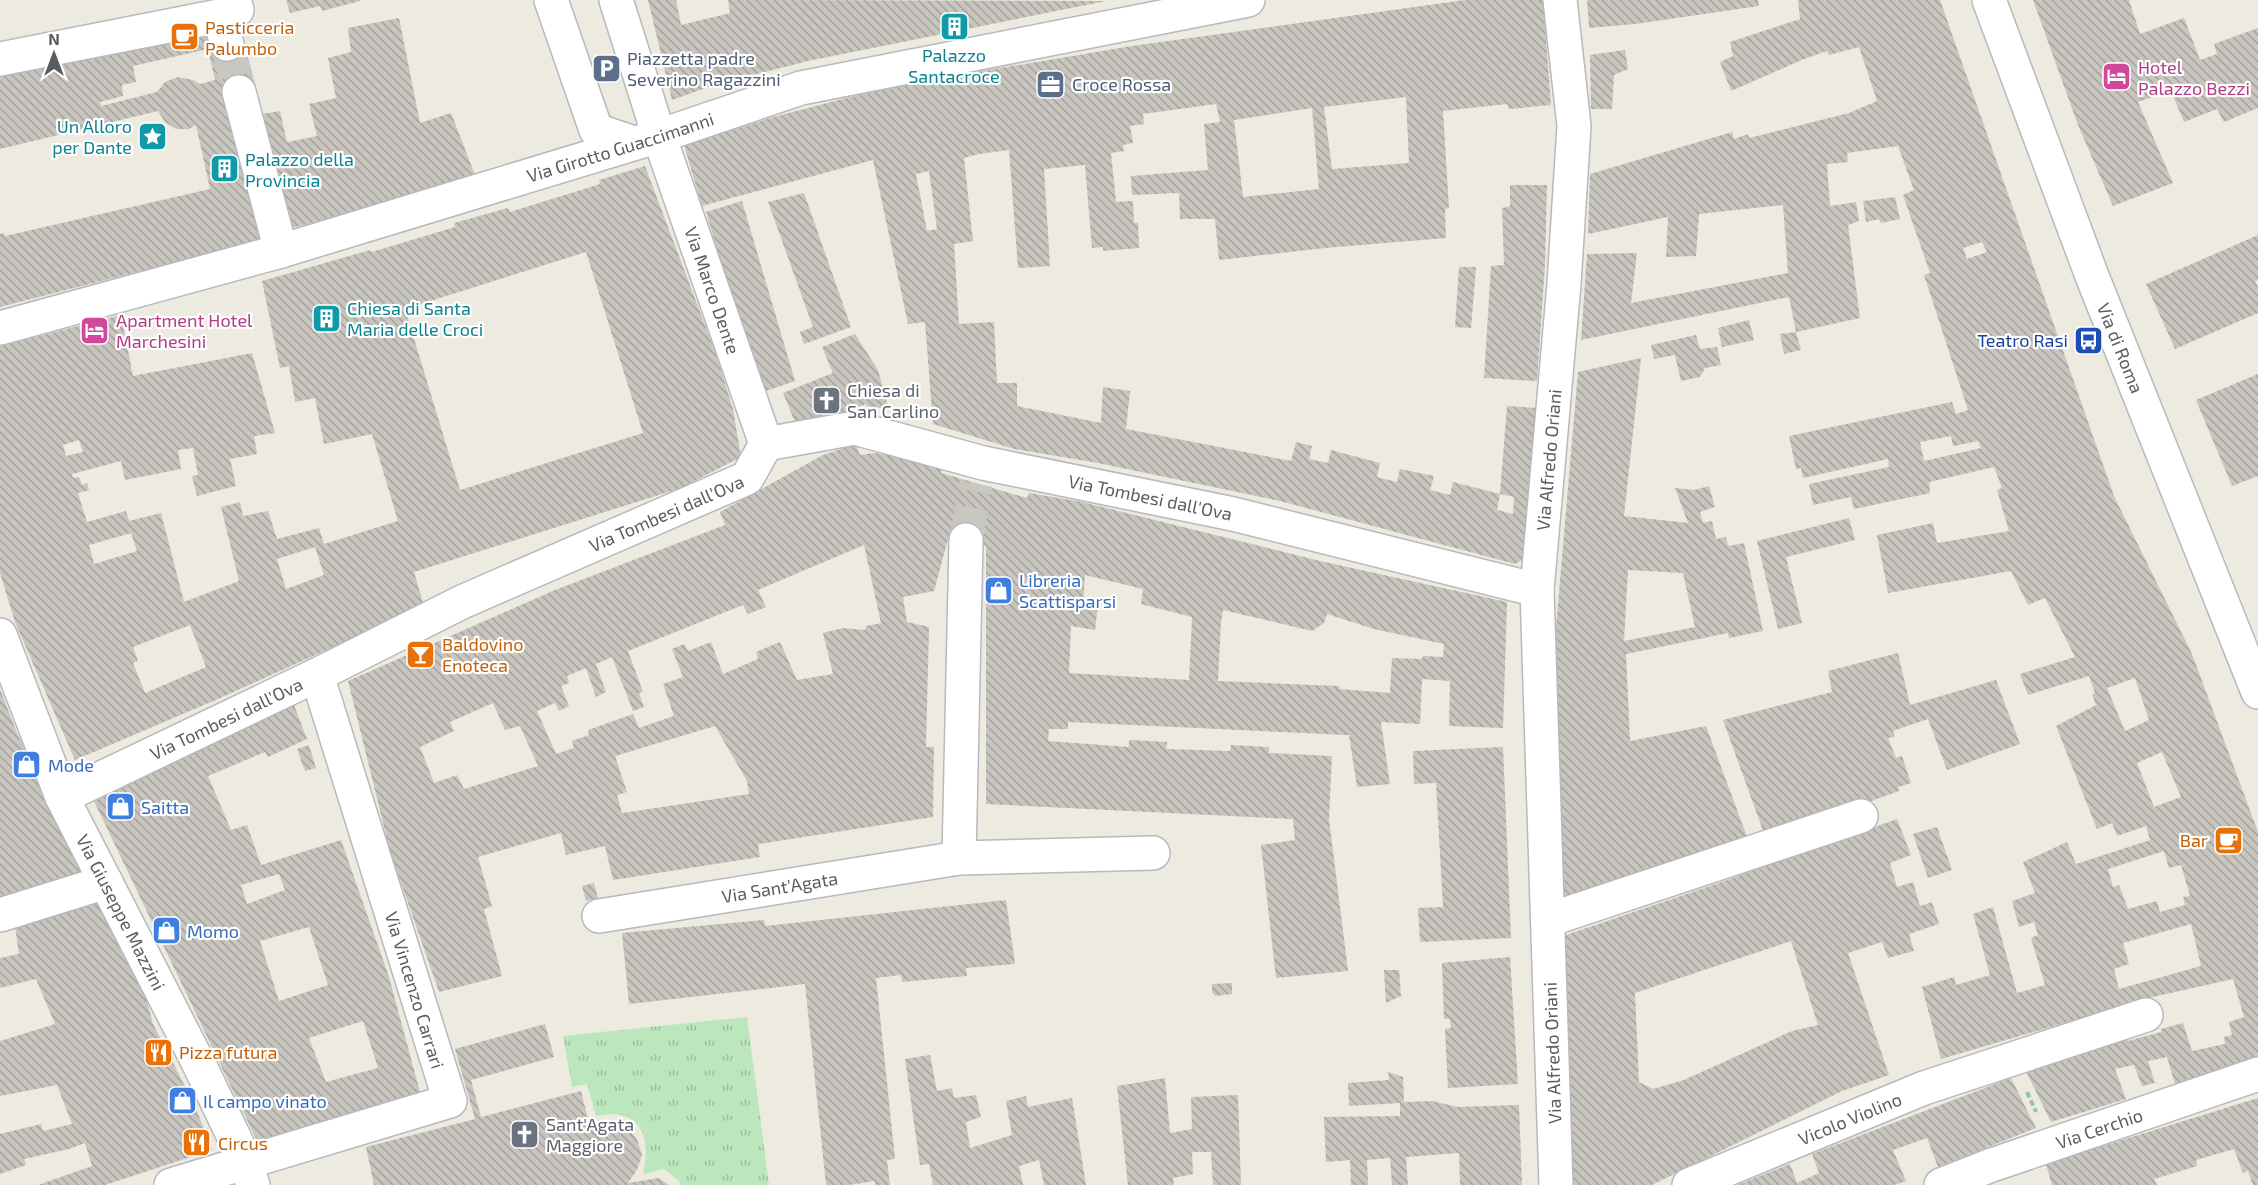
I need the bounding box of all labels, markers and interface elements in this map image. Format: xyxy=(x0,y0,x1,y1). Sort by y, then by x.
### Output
building icon: Palazzo Santacroce xyxy=(938,10,970,42)
place label: Pasticceria Palumbo xyxy=(205,16,294,59)
cafe icon: Pasticceria Palumbo xyxy=(168,21,200,53)
north arrow xyxy=(24,24,84,84)
text: N xyxy=(48,29,60,48)
place label: Palazzo Santacroce xyxy=(908,44,1000,87)
place label: Piazzetta padre Severino Ragazzini xyxy=(627,47,781,90)
parking icon: Piazzetta padre Severino Ragazzini xyxy=(590,52,622,84)
place label: Hotel Palazzo Bezzi xyxy=(2138,56,2250,99)
hotel icon: Hotel Palazzo Bezzi xyxy=(2101,61,2133,93)
office icon: Croce Rossa xyxy=(1035,68,1067,100)
place label: Croce Rossa xyxy=(1072,73,1171,95)
street label: Via Girotto Guaccimanni xyxy=(524,107,716,187)
place label: Un Alloro per Dante xyxy=(52,115,132,158)
place icon: Un Alloro per Dante xyxy=(137,120,169,152)
place label: Palazzo della Provincia xyxy=(245,148,354,191)
building icon: Palazzo della Provincia xyxy=(208,153,240,185)
street label: Via Marco Dente xyxy=(680,224,745,357)
place label: Chiesa di Santa Maria delle Croci xyxy=(347,297,483,340)
street label: Via di Roma xyxy=(2093,300,2149,396)
building icon: Chiesa di Santa Maria delle Croci xyxy=(310,302,342,334)
place label: Apartment Hotel Marchesini xyxy=(116,309,253,352)
hotel icon: Apartment Hotel Marchesini xyxy=(79,314,111,346)
bus stop icon: Teatro Rasi xyxy=(2073,324,2105,356)
place label: Teatro Rasi xyxy=(1977,329,2068,351)
place label: Chiesa di San Carlino xyxy=(847,379,939,422)
church icon: Chiesa di San Carlino xyxy=(810,384,842,416)
street label: Via Alfredo Oriani xyxy=(1531,388,1566,532)
street label: Via Tombesi dall'Ova xyxy=(586,470,747,556)
street label: Via Tombesi dall'Ova xyxy=(1067,470,1234,525)
place label: Libreria Scattisparsi xyxy=(1019,569,1116,612)
shop icon: Libreria Scattisparsi xyxy=(982,574,1014,606)
place label: Baldovino Enoteca xyxy=(442,633,524,676)
bar icon: Baldovino Enoteca xyxy=(405,638,437,670)
street label: Via Tombesi dall'Ova xyxy=(146,673,306,764)
shop icon: Mode xyxy=(11,749,43,781)
place label: Mode xyxy=(48,754,94,776)
shop icon: Saitta xyxy=(104,791,136,823)
place label: Saitta xyxy=(141,796,189,818)
cafe icon: Bar xyxy=(2213,824,2245,856)
place label: Bar xyxy=(2180,829,2208,851)
street label: Via Giuseppe Mazzini xyxy=(72,831,170,994)
street label: Via Sant'Agata xyxy=(720,867,839,907)
street label: Via Vincenzo Carrari xyxy=(381,909,449,1071)
shop icon: Momo xyxy=(150,915,182,947)
place label: Momo xyxy=(187,920,239,942)
street label: Via Alfredo Oriani xyxy=(1539,982,1565,1124)
restaurant icon: Pizza futura xyxy=(142,1036,174,1068)
place label: Pizza futura xyxy=(179,1041,277,1063)
shop icon: Il campo vinato xyxy=(166,1085,198,1117)
street label: Vicolo Violino xyxy=(1795,1088,1905,1150)
place label: Il campo vinato xyxy=(203,1090,327,1112)
street label: Via Cerchio xyxy=(2053,1103,2145,1153)
place label: Sant'Agata Maggiore xyxy=(546,1113,634,1156)
church icon: Sant'Agata Maggiore xyxy=(509,1118,541,1150)
restaurant icon: Circus xyxy=(181,1127,213,1159)
place label: Circus xyxy=(218,1132,268,1154)

